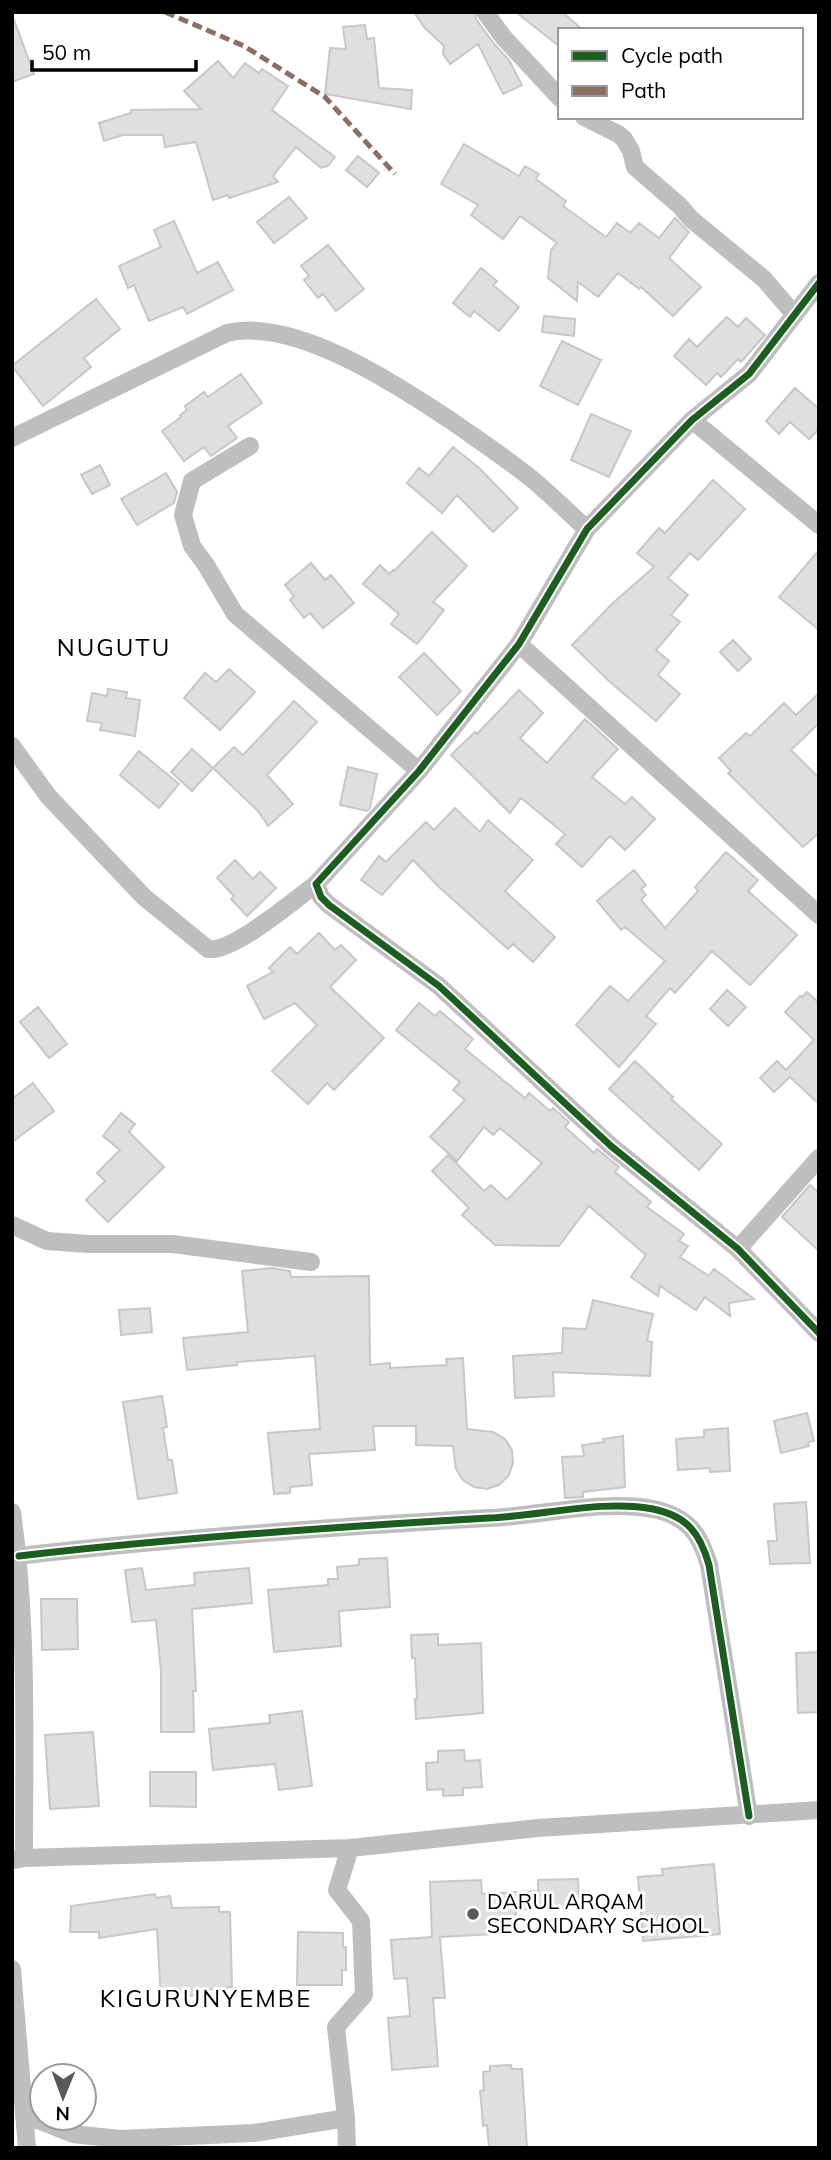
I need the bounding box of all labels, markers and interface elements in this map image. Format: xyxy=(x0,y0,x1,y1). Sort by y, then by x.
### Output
scale bar xyxy=(32,28,196,72)
legend xyxy=(558,28,803,119)
text: 50 m xyxy=(42,39,91,65)
text: Cycle path xyxy=(621,42,723,68)
text: Path xyxy=(621,77,666,103)
district label: NUGUTU xyxy=(57,632,171,662)
place label: DARUL ARQAM SECONDARY SCHOOL xyxy=(487,1888,710,1938)
marker: DARUL ARQAM SECONDARY SCHOOL xyxy=(465,1906,481,1922)
district label: KIGURUNYEMBE xyxy=(100,1983,312,2013)
north arrow xyxy=(28,2062,98,2132)
text: N xyxy=(55,2102,70,2126)

